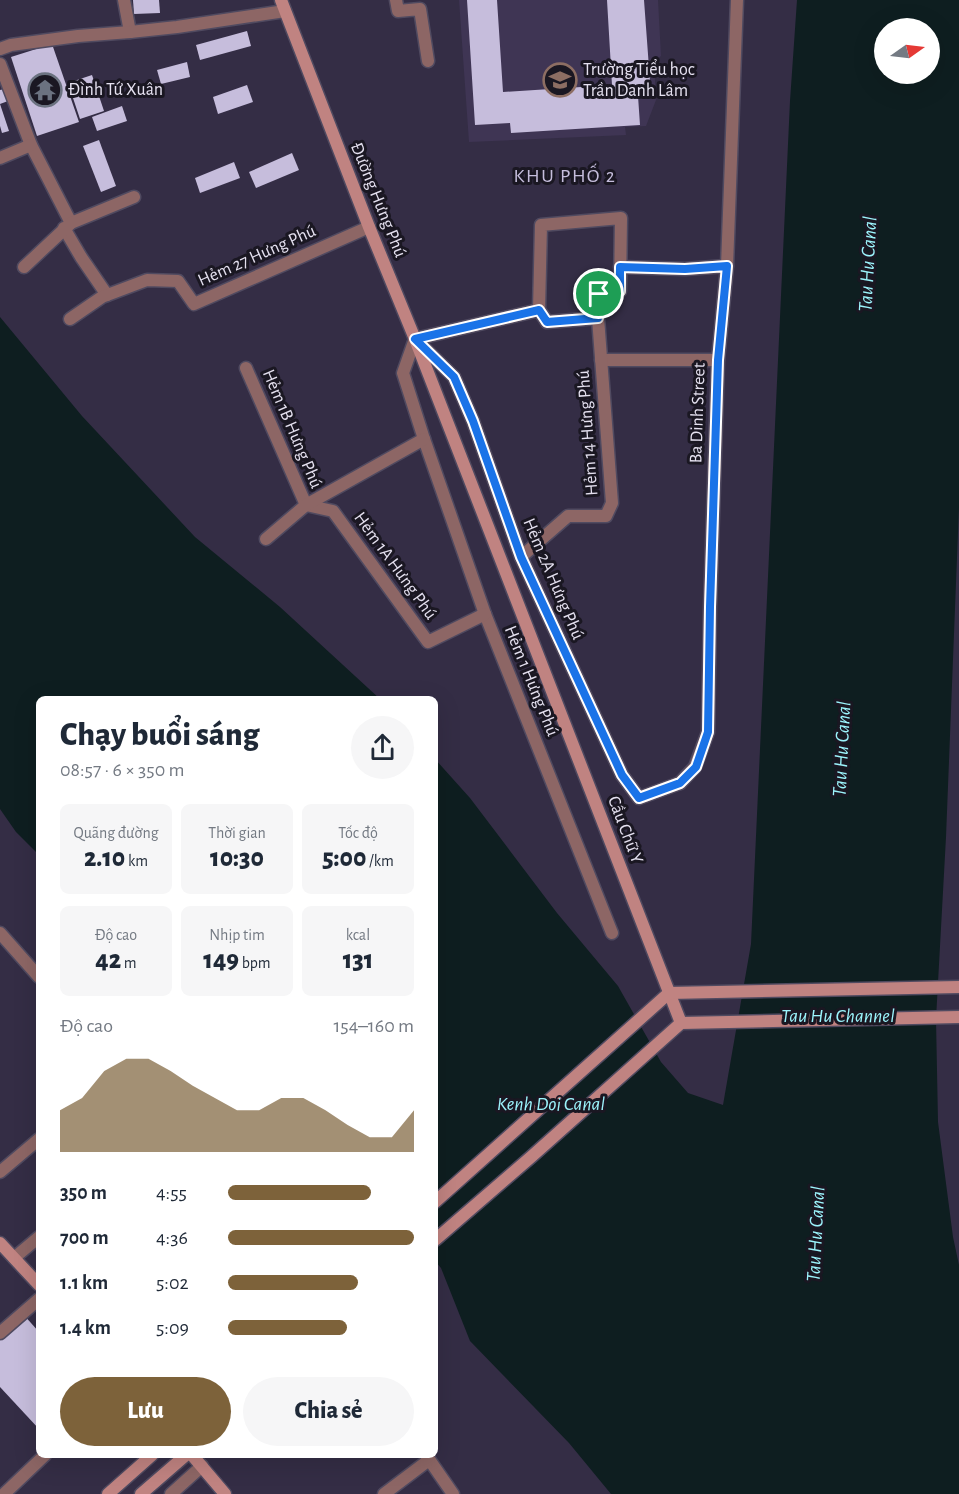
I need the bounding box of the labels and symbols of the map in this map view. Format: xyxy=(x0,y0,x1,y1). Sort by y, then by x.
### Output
north arrow xyxy=(874,18,940,84)
place label: Trường Tiểu học Trần Danh Lâm xyxy=(583,59,695,100)
school or university icon: Trường Tiểu học Trần Danh Lâm xyxy=(542,62,578,98)
temple icon: Đình Tứ Xuân xyxy=(27,72,63,108)
place label: Đình Tứ Xuân xyxy=(68,81,163,99)
street label: Đường Hưng Phú xyxy=(347,140,409,260)
district label: KHU PHỐ 2 xyxy=(514,163,616,186)
water label: Tau Hu Canal xyxy=(856,216,880,312)
street label: Hẻm 27 Hưng Phú xyxy=(195,222,319,290)
pin xyxy=(573,268,624,319)
street label: Ba Dinh Street xyxy=(687,362,709,464)
street label: Hẻm 1B Hưng Phú xyxy=(259,367,325,491)
street label: Hẻm 14 Hưng Phú xyxy=(575,370,601,496)
street label: Hẻm 1A Hưng Phú xyxy=(350,509,440,623)
street label: Hẻm 2A Hưng Phú xyxy=(519,516,587,642)
street label: Hẻm 1 Hưng Phú xyxy=(501,623,561,739)
water label: Tau Hu Canal xyxy=(830,701,854,797)
street label: Cầu Chữ Y xyxy=(604,793,647,867)
water label: Tau Hu Channel xyxy=(781,1006,895,1026)
water label: Kenh Doi Canal xyxy=(497,1094,605,1114)
water label: Tau Hu Canal xyxy=(804,1186,828,1282)

